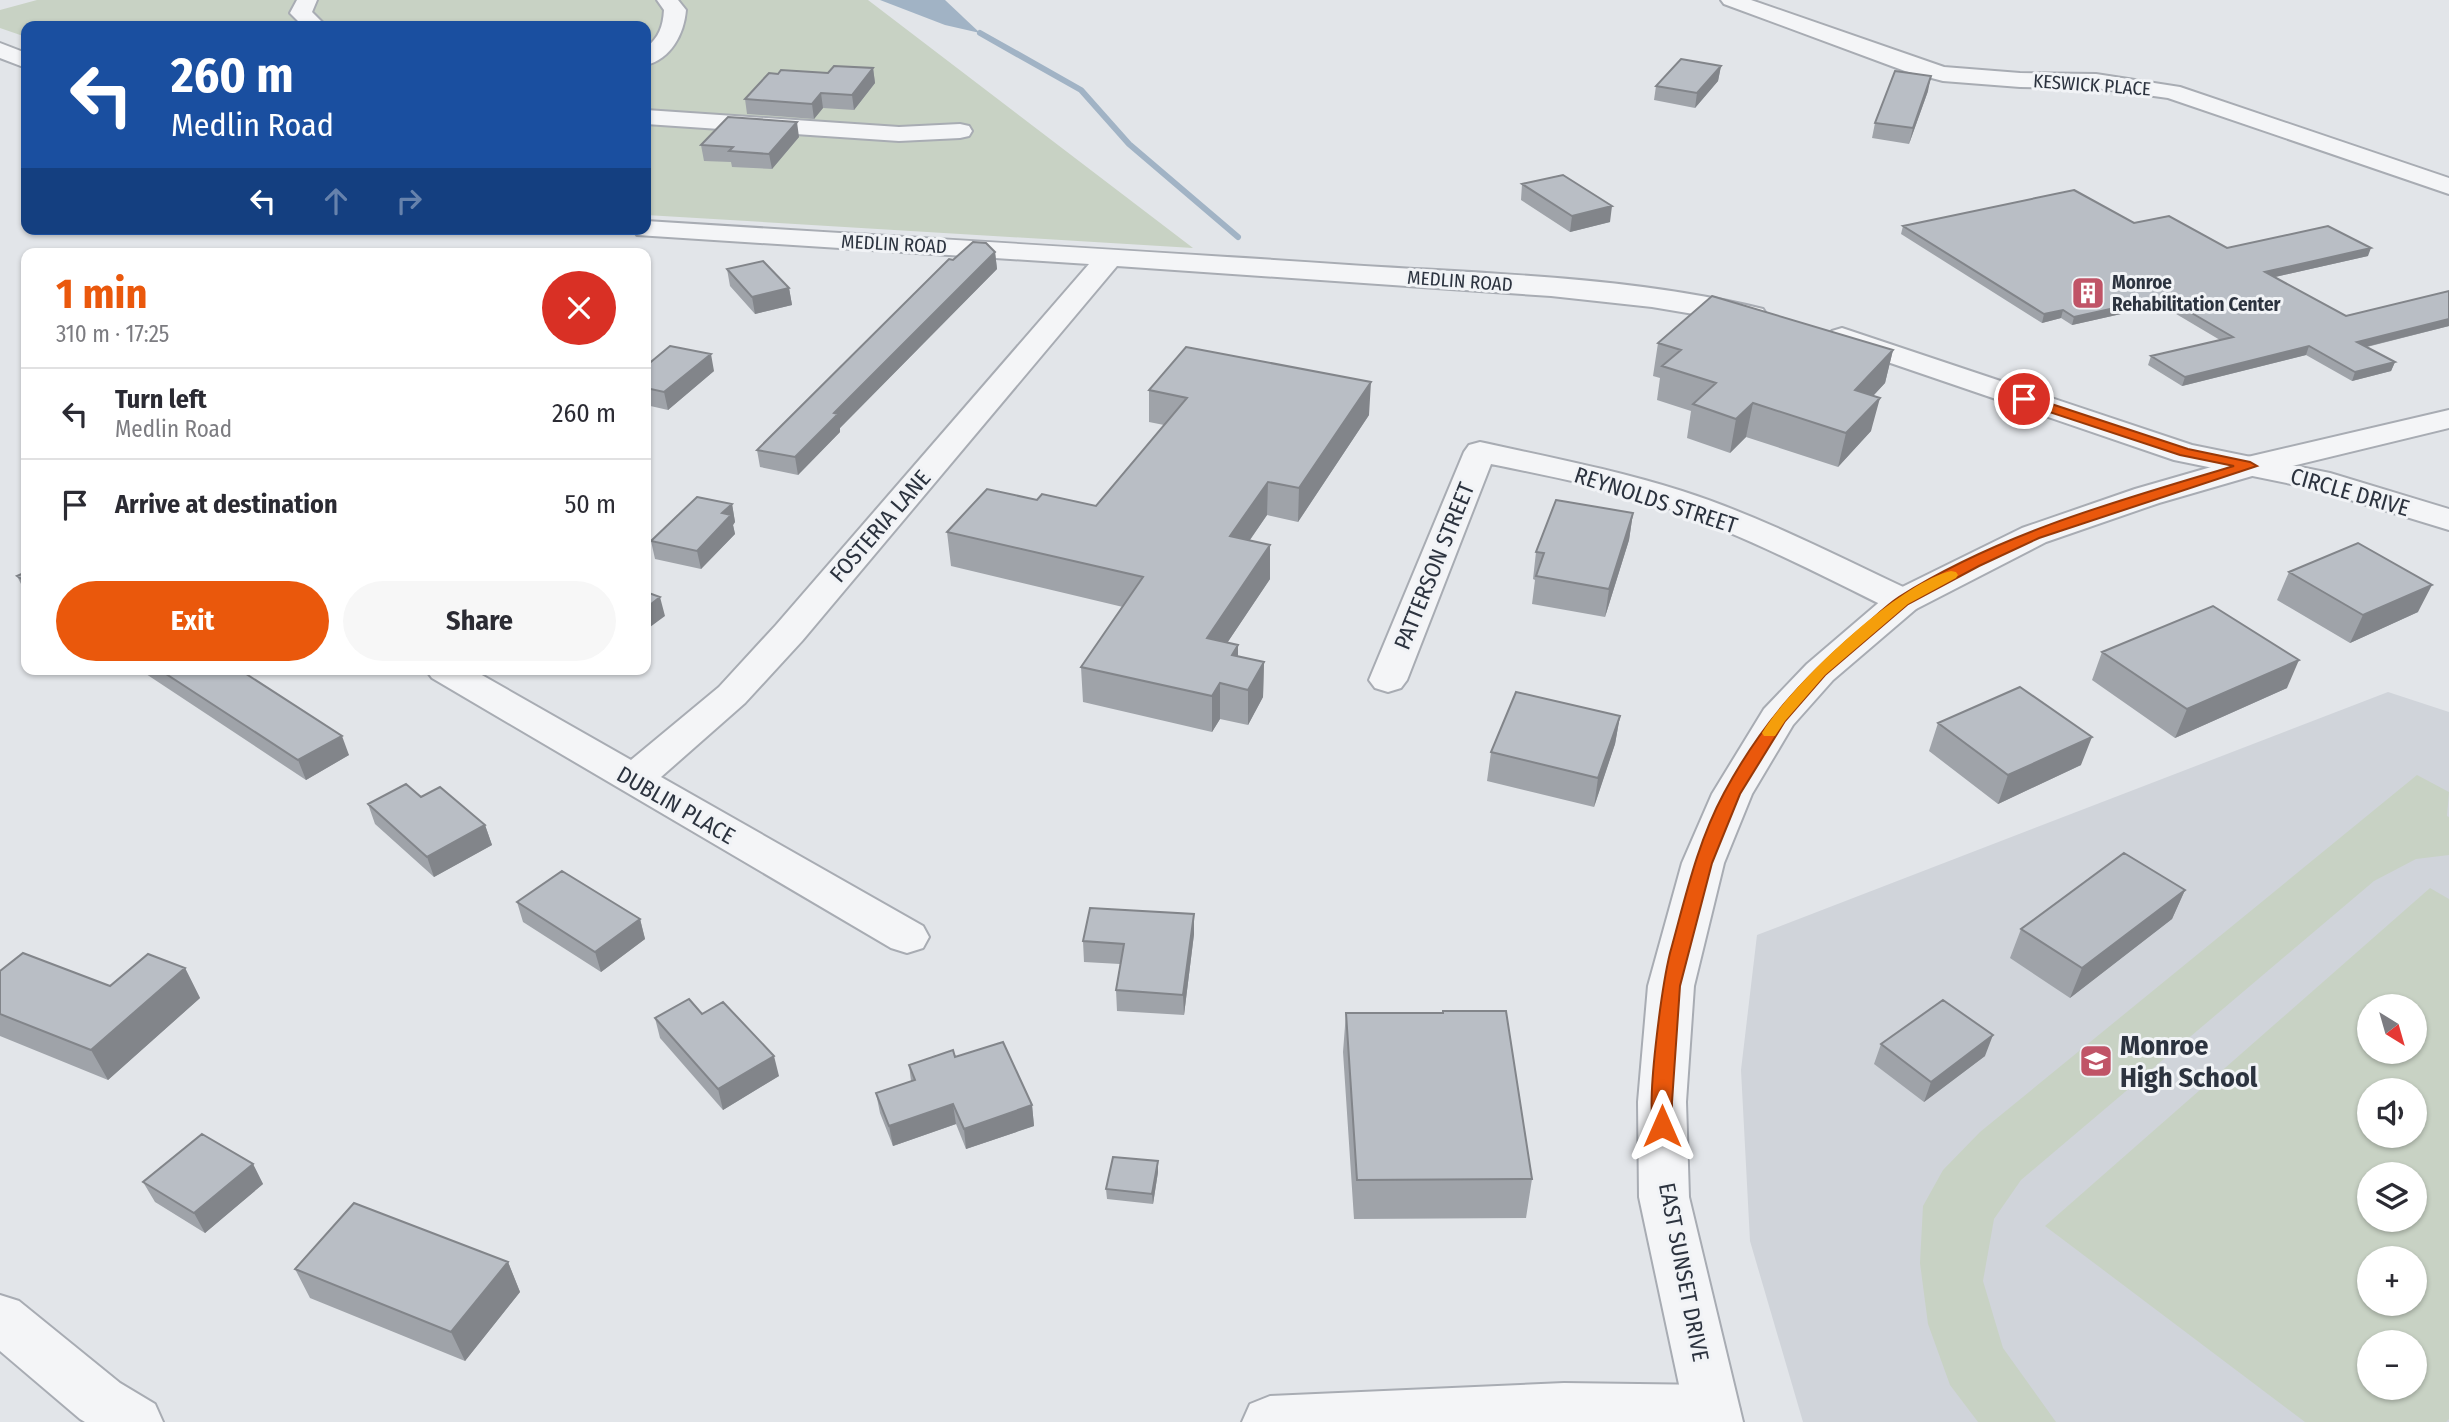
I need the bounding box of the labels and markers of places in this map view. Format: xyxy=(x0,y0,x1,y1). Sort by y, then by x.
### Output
place label: Monroe Rehabilitation Center xyxy=(2112,271,2282,316)
building icon: Monroe Rehabilitation Center xyxy=(2069,274,2107,312)
pin xyxy=(1994,369,2054,429)
place label: Monroe High School xyxy=(2120,1029,2258,1094)
school or university icon: Monroe High School xyxy=(2077,1042,2115,1080)

